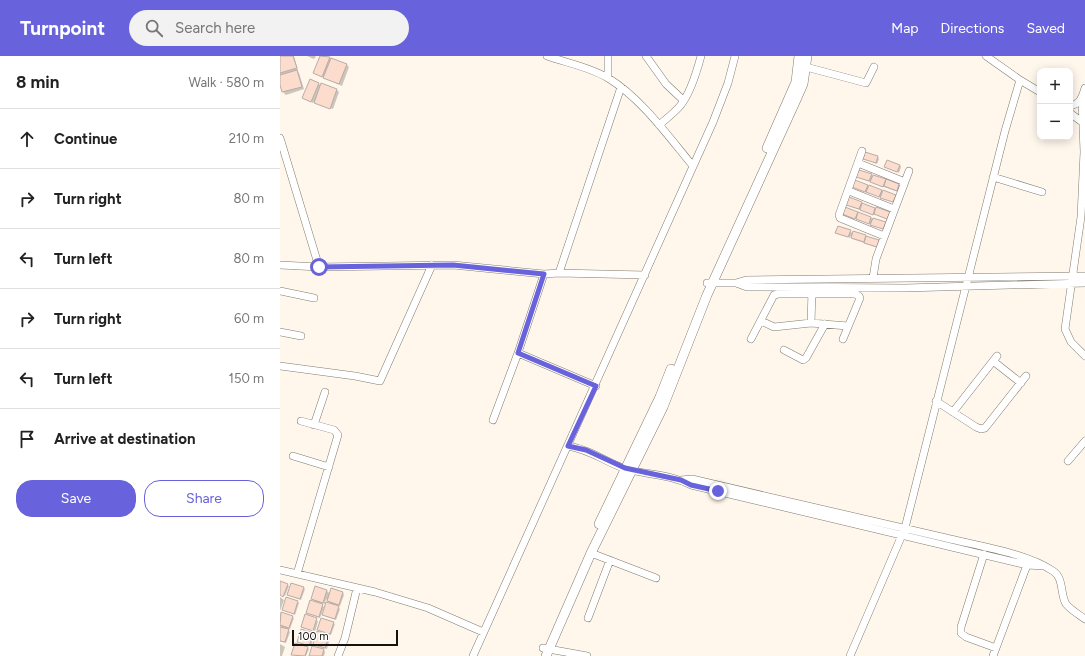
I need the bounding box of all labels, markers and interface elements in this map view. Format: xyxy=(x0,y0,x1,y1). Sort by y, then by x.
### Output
search box xyxy=(129,10,409,46)
text: Turnpoint xyxy=(20,17,105,40)
icon: search xyxy=(143,17,165,39)
text: Search here xyxy=(175,19,255,37)
text: Map xyxy=(891,20,919,37)
text: Directions xyxy=(941,20,1004,37)
text: Saved xyxy=(1026,20,1065,37)
map controls xyxy=(1037,68,1073,140)
button: + xyxy=(1037,68,1073,104)
text: 8 min xyxy=(16,72,59,92)
text: Walk · 580 m xyxy=(188,75,264,90)
button: − xyxy=(1037,104,1073,140)
icon: ahead xyxy=(16,128,38,150)
text: Continue xyxy=(54,130,117,148)
text: 210 m xyxy=(229,131,264,146)
icon: right xyxy=(16,188,38,210)
text: Turn right xyxy=(54,190,122,208)
text: 80 m xyxy=(233,191,264,206)
icon: left xyxy=(16,248,38,270)
text: Turn left xyxy=(54,250,112,268)
text: 80 m xyxy=(233,251,264,266)
route start xyxy=(310,258,328,276)
icon: right xyxy=(16,308,38,330)
text: Turn right xyxy=(54,310,122,328)
text: 60 m xyxy=(234,311,264,326)
icon: left xyxy=(16,368,38,390)
text: Turn left xyxy=(54,370,112,388)
text: 150 m xyxy=(229,371,264,386)
icon: arrive xyxy=(16,428,38,450)
text: Arrive at destination xyxy=(54,430,195,448)
button: Save xyxy=(16,480,136,517)
button: Share xyxy=(144,480,264,517)
route end xyxy=(709,482,727,500)
scale bar xyxy=(292,628,398,647)
text: 100 m xyxy=(298,630,329,643)

